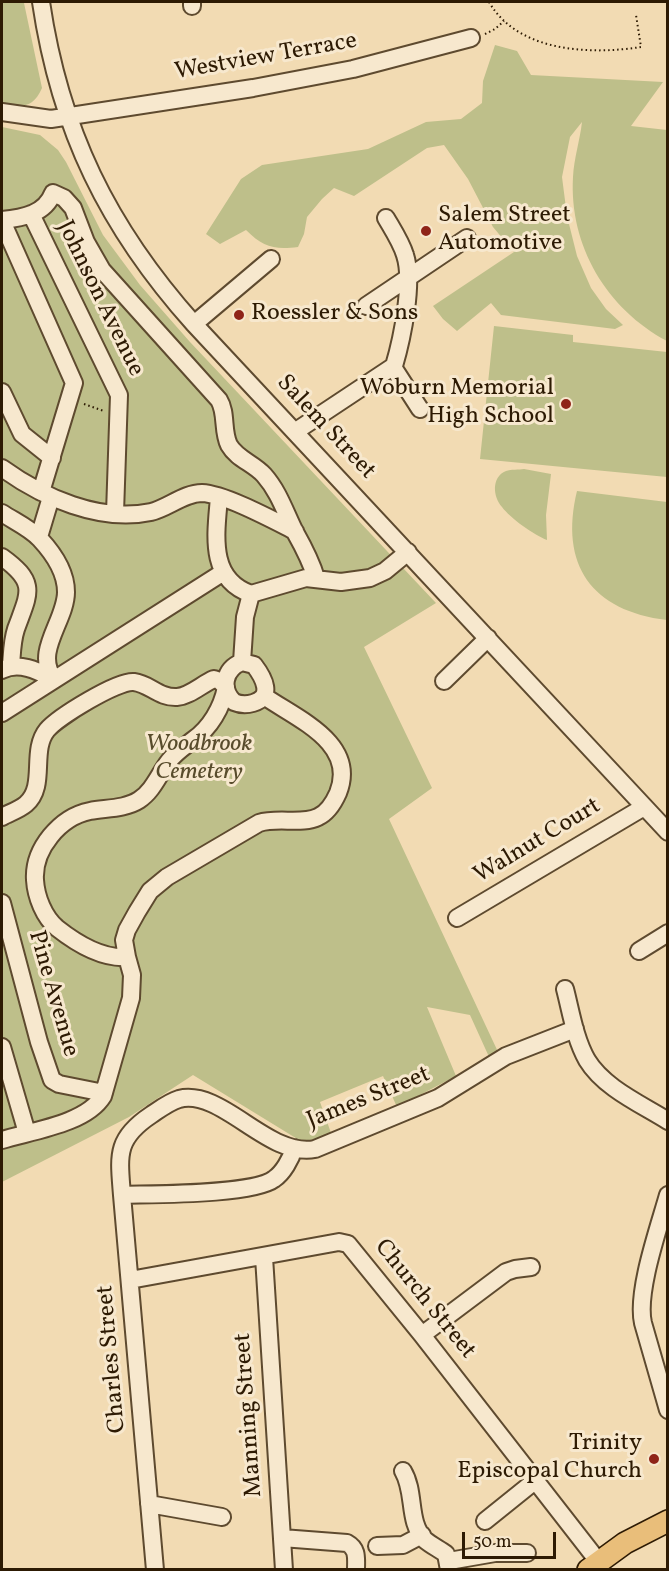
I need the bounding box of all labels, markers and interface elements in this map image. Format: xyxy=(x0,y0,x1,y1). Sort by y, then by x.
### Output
street label: Westview Terrace xyxy=(173,28,359,88)
place label: Salem Street Automotive xyxy=(438,203,571,259)
street label: Johnson Avenue xyxy=(49,216,149,382)
marker: Salem Street Automotive xyxy=(419,224,433,238)
place label: Roessler & Sons xyxy=(251,301,418,329)
marker: Roessler & Sons xyxy=(232,308,246,322)
street label: Salem Street xyxy=(269,370,381,486)
place label: Woburn Memorial High School xyxy=(360,376,554,432)
marker: Woburn Memorial High School xyxy=(559,397,573,411)
park label: Woodbrook Cemetery xyxy=(146,732,252,788)
street label: Walnut Court xyxy=(469,793,607,891)
street label: Pine Avenue xyxy=(20,927,84,1061)
street label: James Street xyxy=(303,1061,435,1137)
street label: Church Street xyxy=(367,1234,481,1366)
street label: Charles Street xyxy=(92,1284,134,1434)
street label: Manning Street xyxy=(230,1332,270,1498)
place label: Trinity Episcopal Church xyxy=(457,1431,642,1487)
marker: Trinity Episcopal Church xyxy=(647,1452,661,1466)
scale bar xyxy=(465,1520,560,1558)
text: 50 m xyxy=(473,1530,512,1555)

